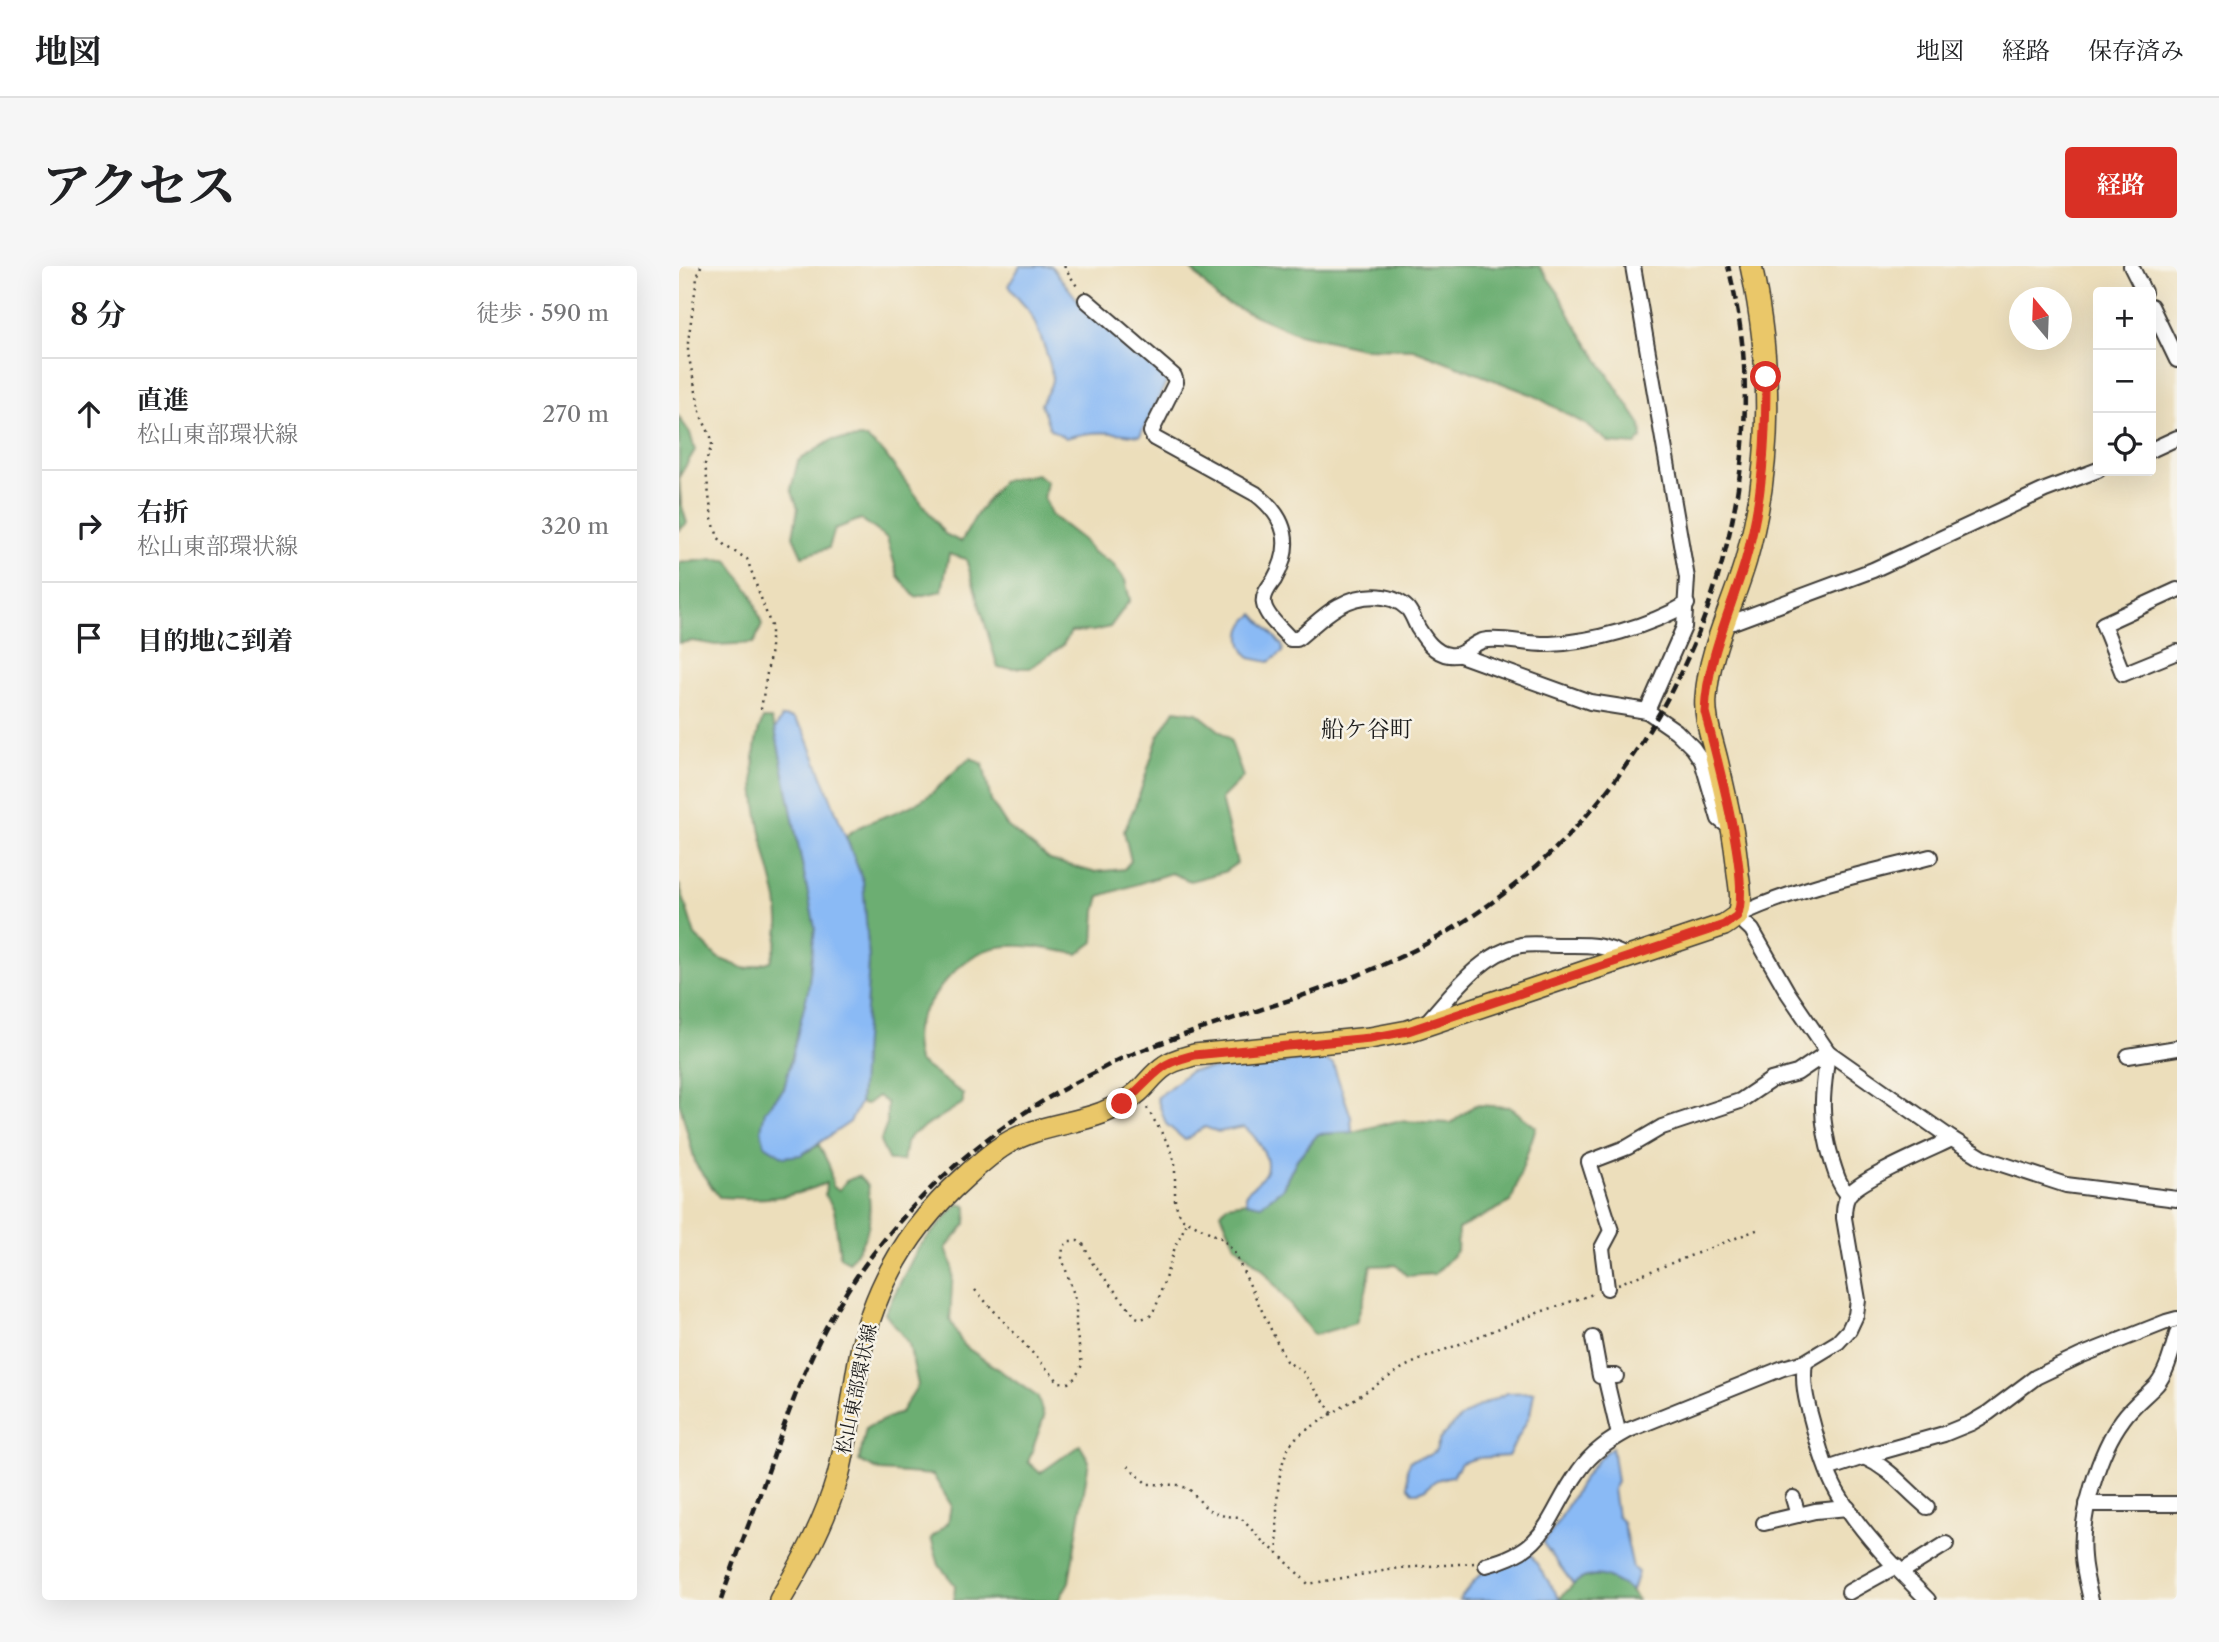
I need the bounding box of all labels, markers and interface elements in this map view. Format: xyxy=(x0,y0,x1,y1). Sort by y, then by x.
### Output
text: 地図 xyxy=(35,31,101,72)
text: 地図 xyxy=(1916,36,1964,65)
text: 経路 xyxy=(2002,36,2050,65)
text: 保存済み xyxy=(2088,36,2184,65)
button: 経路 xyxy=(2065,147,2177,218)
text: アクセス xyxy=(42,155,237,216)
north arrow xyxy=(2009,287,2072,350)
map controls xyxy=(2093,287,2156,476)
button: + xyxy=(2093,287,2156,350)
text: 8 分 xyxy=(70,296,126,333)
text: 徒歩 · 590 m xyxy=(476,299,609,327)
button: − xyxy=(2093,350,2156,413)
route start xyxy=(1750,361,1781,392)
text: 直進 xyxy=(137,384,189,416)
icon: ahead xyxy=(70,395,108,433)
text: 270 m xyxy=(542,400,609,428)
button: locate xyxy=(2093,413,2156,476)
text: 松山東部環状線 xyxy=(137,420,298,448)
text: 右折 xyxy=(137,496,189,528)
icon: right xyxy=(70,507,108,545)
text: 320 m xyxy=(541,512,609,540)
text: 松山東部環状線 xyxy=(137,532,298,560)
icon: arrive xyxy=(70,619,108,657)
text: 目的地に到着 xyxy=(137,625,293,657)
district label: 船ケ谷町 xyxy=(1321,715,1413,743)
route end xyxy=(1106,1088,1137,1119)
street label: 松山東部環状線 xyxy=(831,1322,882,1457)

